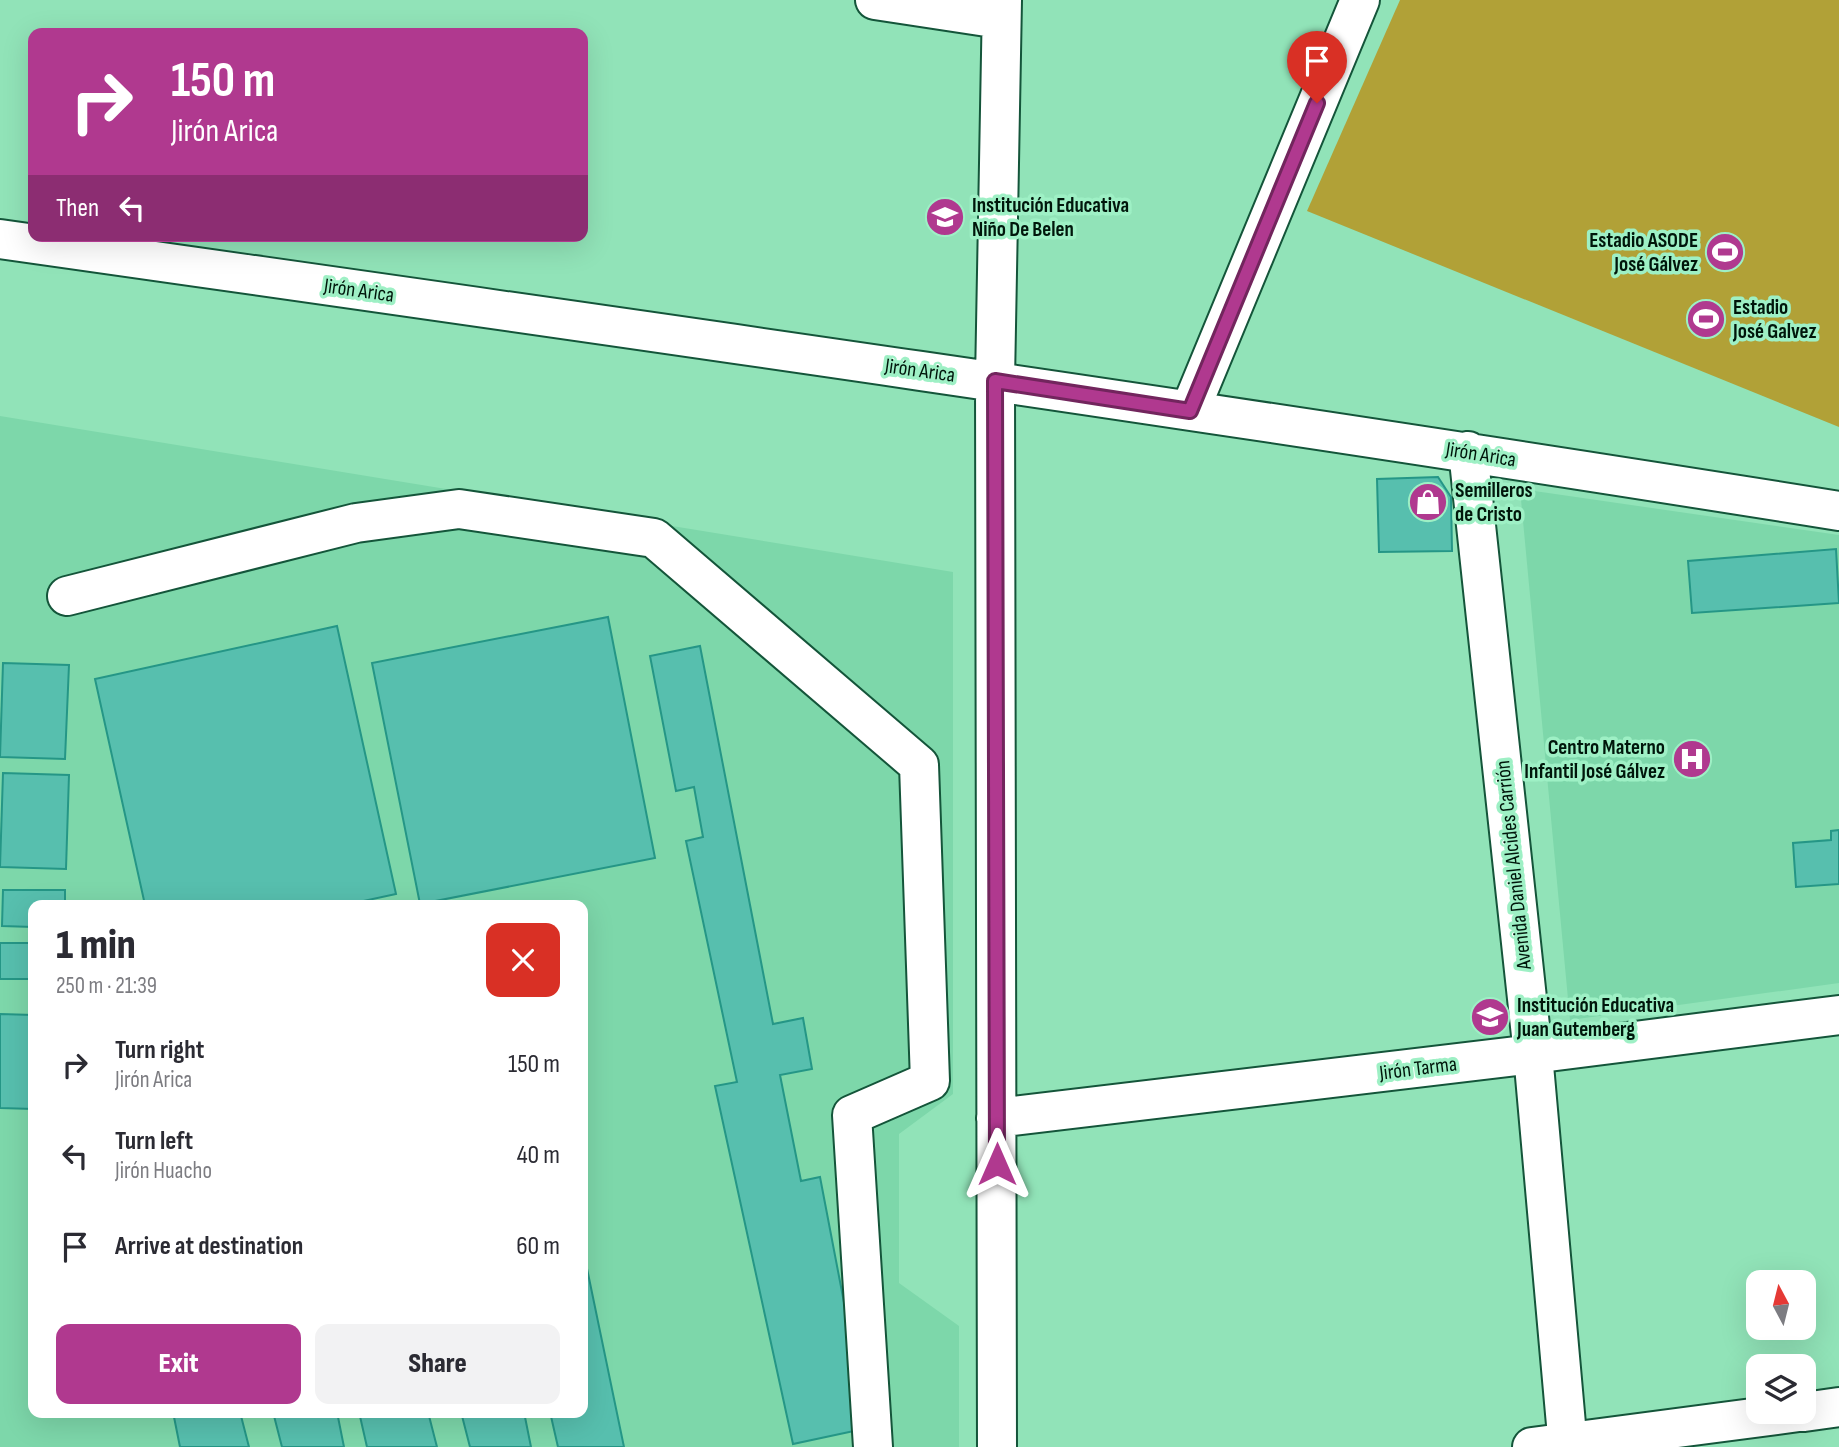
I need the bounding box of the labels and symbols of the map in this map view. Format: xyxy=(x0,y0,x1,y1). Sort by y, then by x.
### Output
pin xyxy=(1287,31,1347,103)
place label: Institución Educativa Niño De Belen xyxy=(972,193,1129,242)
school or university icon: Institución Educativa Niño De Belen xyxy=(924,196,966,238)
place label: Estadio ASODE José Gálvez xyxy=(1589,228,1698,277)
sports icon: Estadio ASODE José Gálvez xyxy=(1704,231,1746,273)
street label: Jirón Arica xyxy=(321,273,396,308)
place label: Estadio José Galvez xyxy=(1732,295,1817,344)
sports icon: Estadio José Galvez xyxy=(1685,298,1727,340)
street label: Jirón Arica xyxy=(882,353,957,388)
street label: Jirón Arica xyxy=(1443,436,1518,472)
place label: Semilleros de Cristo xyxy=(1455,478,1533,527)
shop icon: Semilleros de Cristo xyxy=(1407,481,1449,523)
place label: Centro Materno Infantil José Gálvez xyxy=(1524,735,1665,784)
hospital icon: Centro Materno Infantil José Gálvez xyxy=(1671,738,1713,780)
street label: Avenida Daniel Alcides Carrión xyxy=(1490,759,1537,972)
place label: Institución Educativa Juan Gutemberg xyxy=(1516,993,1674,1042)
school or university icon: Institución Educativa Juan Gutemberg xyxy=(1469,996,1511,1038)
street label: Jirón Tarma xyxy=(1377,1051,1458,1086)
position arrow xyxy=(960,1127,1034,1201)
north arrow xyxy=(1746,1270,1816,1340)

